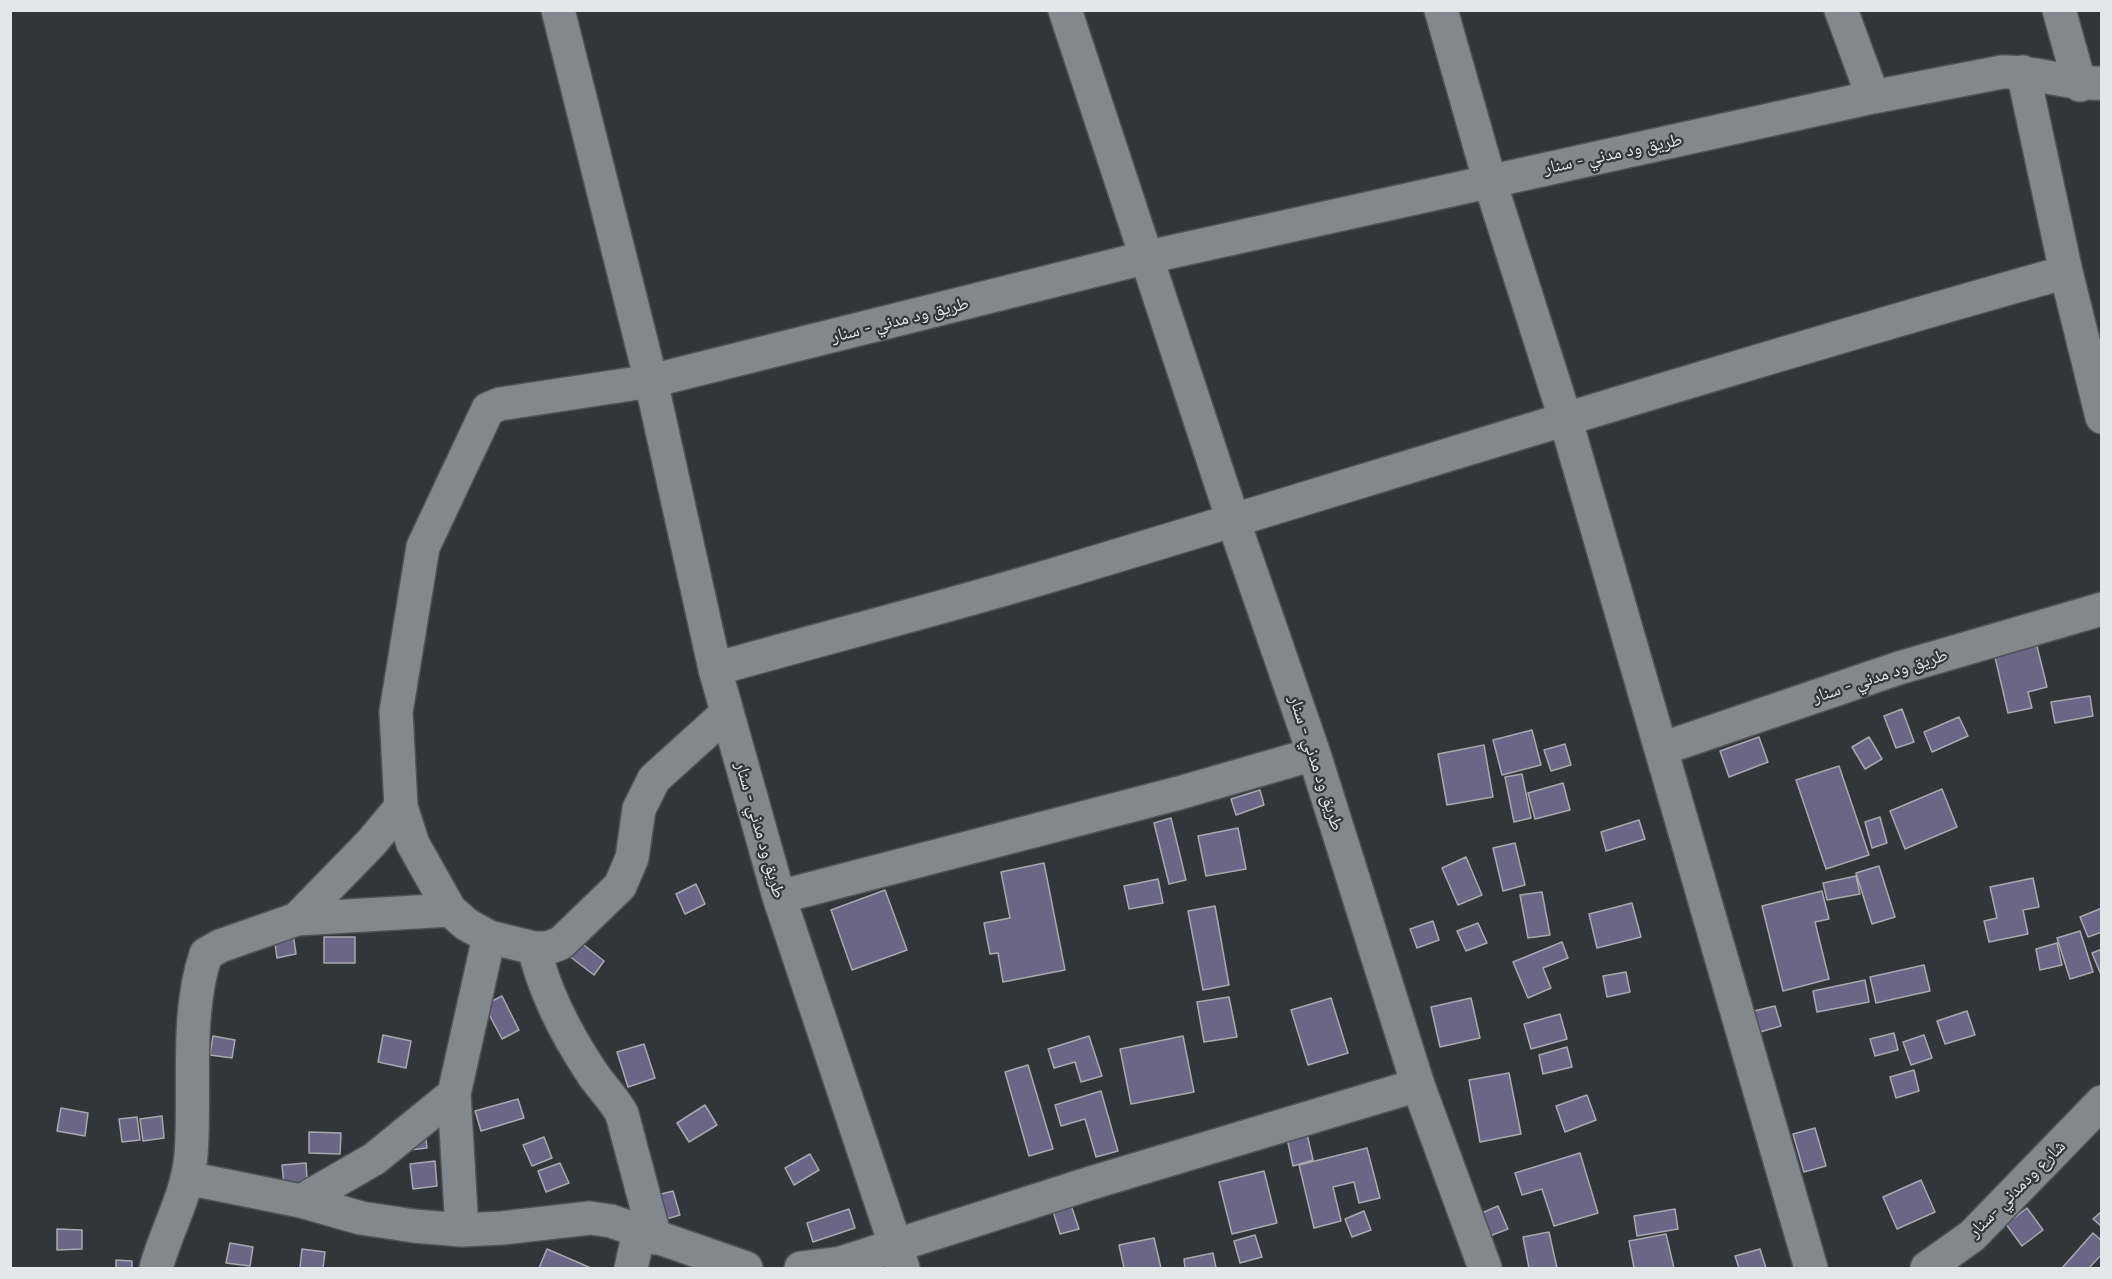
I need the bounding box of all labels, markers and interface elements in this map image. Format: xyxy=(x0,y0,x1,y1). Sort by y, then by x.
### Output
street label: طريق ود مدني - سنار xyxy=(1542,129,1684,179)
street label: طريق ود مدني - سنار xyxy=(829,292,971,348)
street label: طريق ود مدني - سنار xyxy=(1810,644,1950,708)
street label: طريق ود مدني - سنار xyxy=(1284,693,1348,833)
street label: طريق ود مدني - سنار xyxy=(730,759,790,901)
street label: شارع ودمدني -سنار xyxy=(1964,1136,2070,1242)

